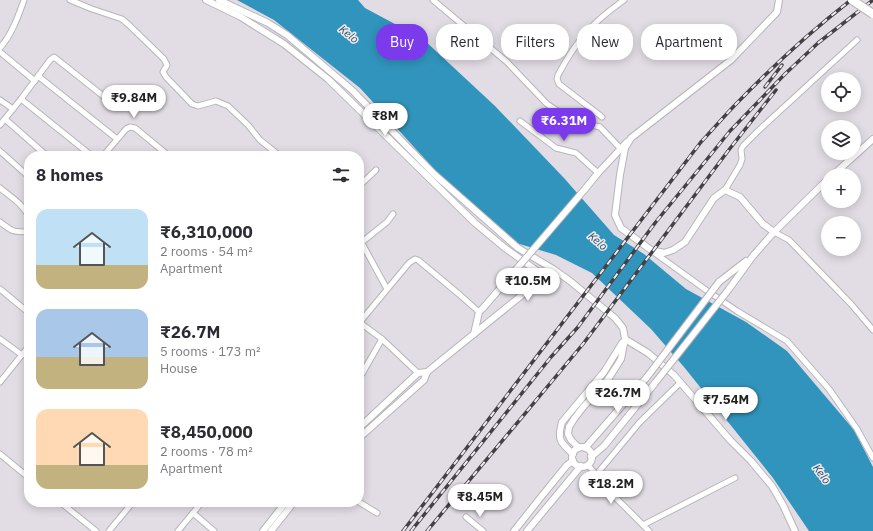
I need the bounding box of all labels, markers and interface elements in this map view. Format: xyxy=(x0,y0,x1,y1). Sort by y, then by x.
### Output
water label: Kelo xyxy=(336,22,362,46)
chip: Buy xyxy=(376,24,428,60)
chip: Rent xyxy=(436,24,493,60)
chip: Filters xyxy=(501,24,569,60)
chip: New xyxy=(577,24,633,60)
chip: Apartment xyxy=(641,24,737,60)
map controls xyxy=(821,72,861,256)
button: locate xyxy=(821,72,861,112)
pin: ₹9.84M xyxy=(101,85,167,119)
text: ₹9.84M xyxy=(111,89,157,106)
pin: ₹8M xyxy=(366,103,404,137)
text: ₹8M xyxy=(372,107,398,124)
pin: ₹6.31M xyxy=(531,108,597,142)
text: ₹6.31M xyxy=(541,112,587,129)
button: layers xyxy=(821,120,861,160)
text: 8 homes xyxy=(36,164,103,186)
icon: filters xyxy=(330,164,352,186)
button: + xyxy=(821,168,861,208)
button: − xyxy=(821,216,861,256)
text: ₹6,310,000 xyxy=(160,221,253,243)
icon: home xyxy=(68,225,116,273)
water label: Kelo xyxy=(586,229,610,253)
text: 2 rooms · 54 m² xyxy=(160,243,253,260)
text: Apartment xyxy=(160,260,223,277)
pin: ₹10.5M xyxy=(495,268,561,302)
text: ₹10.5M xyxy=(505,272,551,289)
text: ₹26.7M xyxy=(160,321,221,343)
icon: home xyxy=(68,325,116,373)
text: 5 rooms · 173 m² xyxy=(160,343,261,360)
text: House xyxy=(160,360,197,377)
pin: ₹26.7M xyxy=(585,380,651,414)
text: ₹26.7M xyxy=(595,384,641,401)
pin: ₹7.54M xyxy=(693,387,759,421)
text: ₹7.54M xyxy=(703,391,749,408)
text: ₹8,450,000 xyxy=(160,421,253,443)
icon: home xyxy=(68,425,116,473)
text: 2 rooms · 78 m² xyxy=(160,443,253,460)
text: Apartment xyxy=(160,460,223,477)
water label: Kelo xyxy=(810,461,834,487)
pin: ₹18.2M xyxy=(578,471,644,505)
text: ₹18.2M xyxy=(588,475,634,492)
pin: ₹8.45M xyxy=(447,484,513,518)
text: ₹8.45M xyxy=(457,488,503,505)

